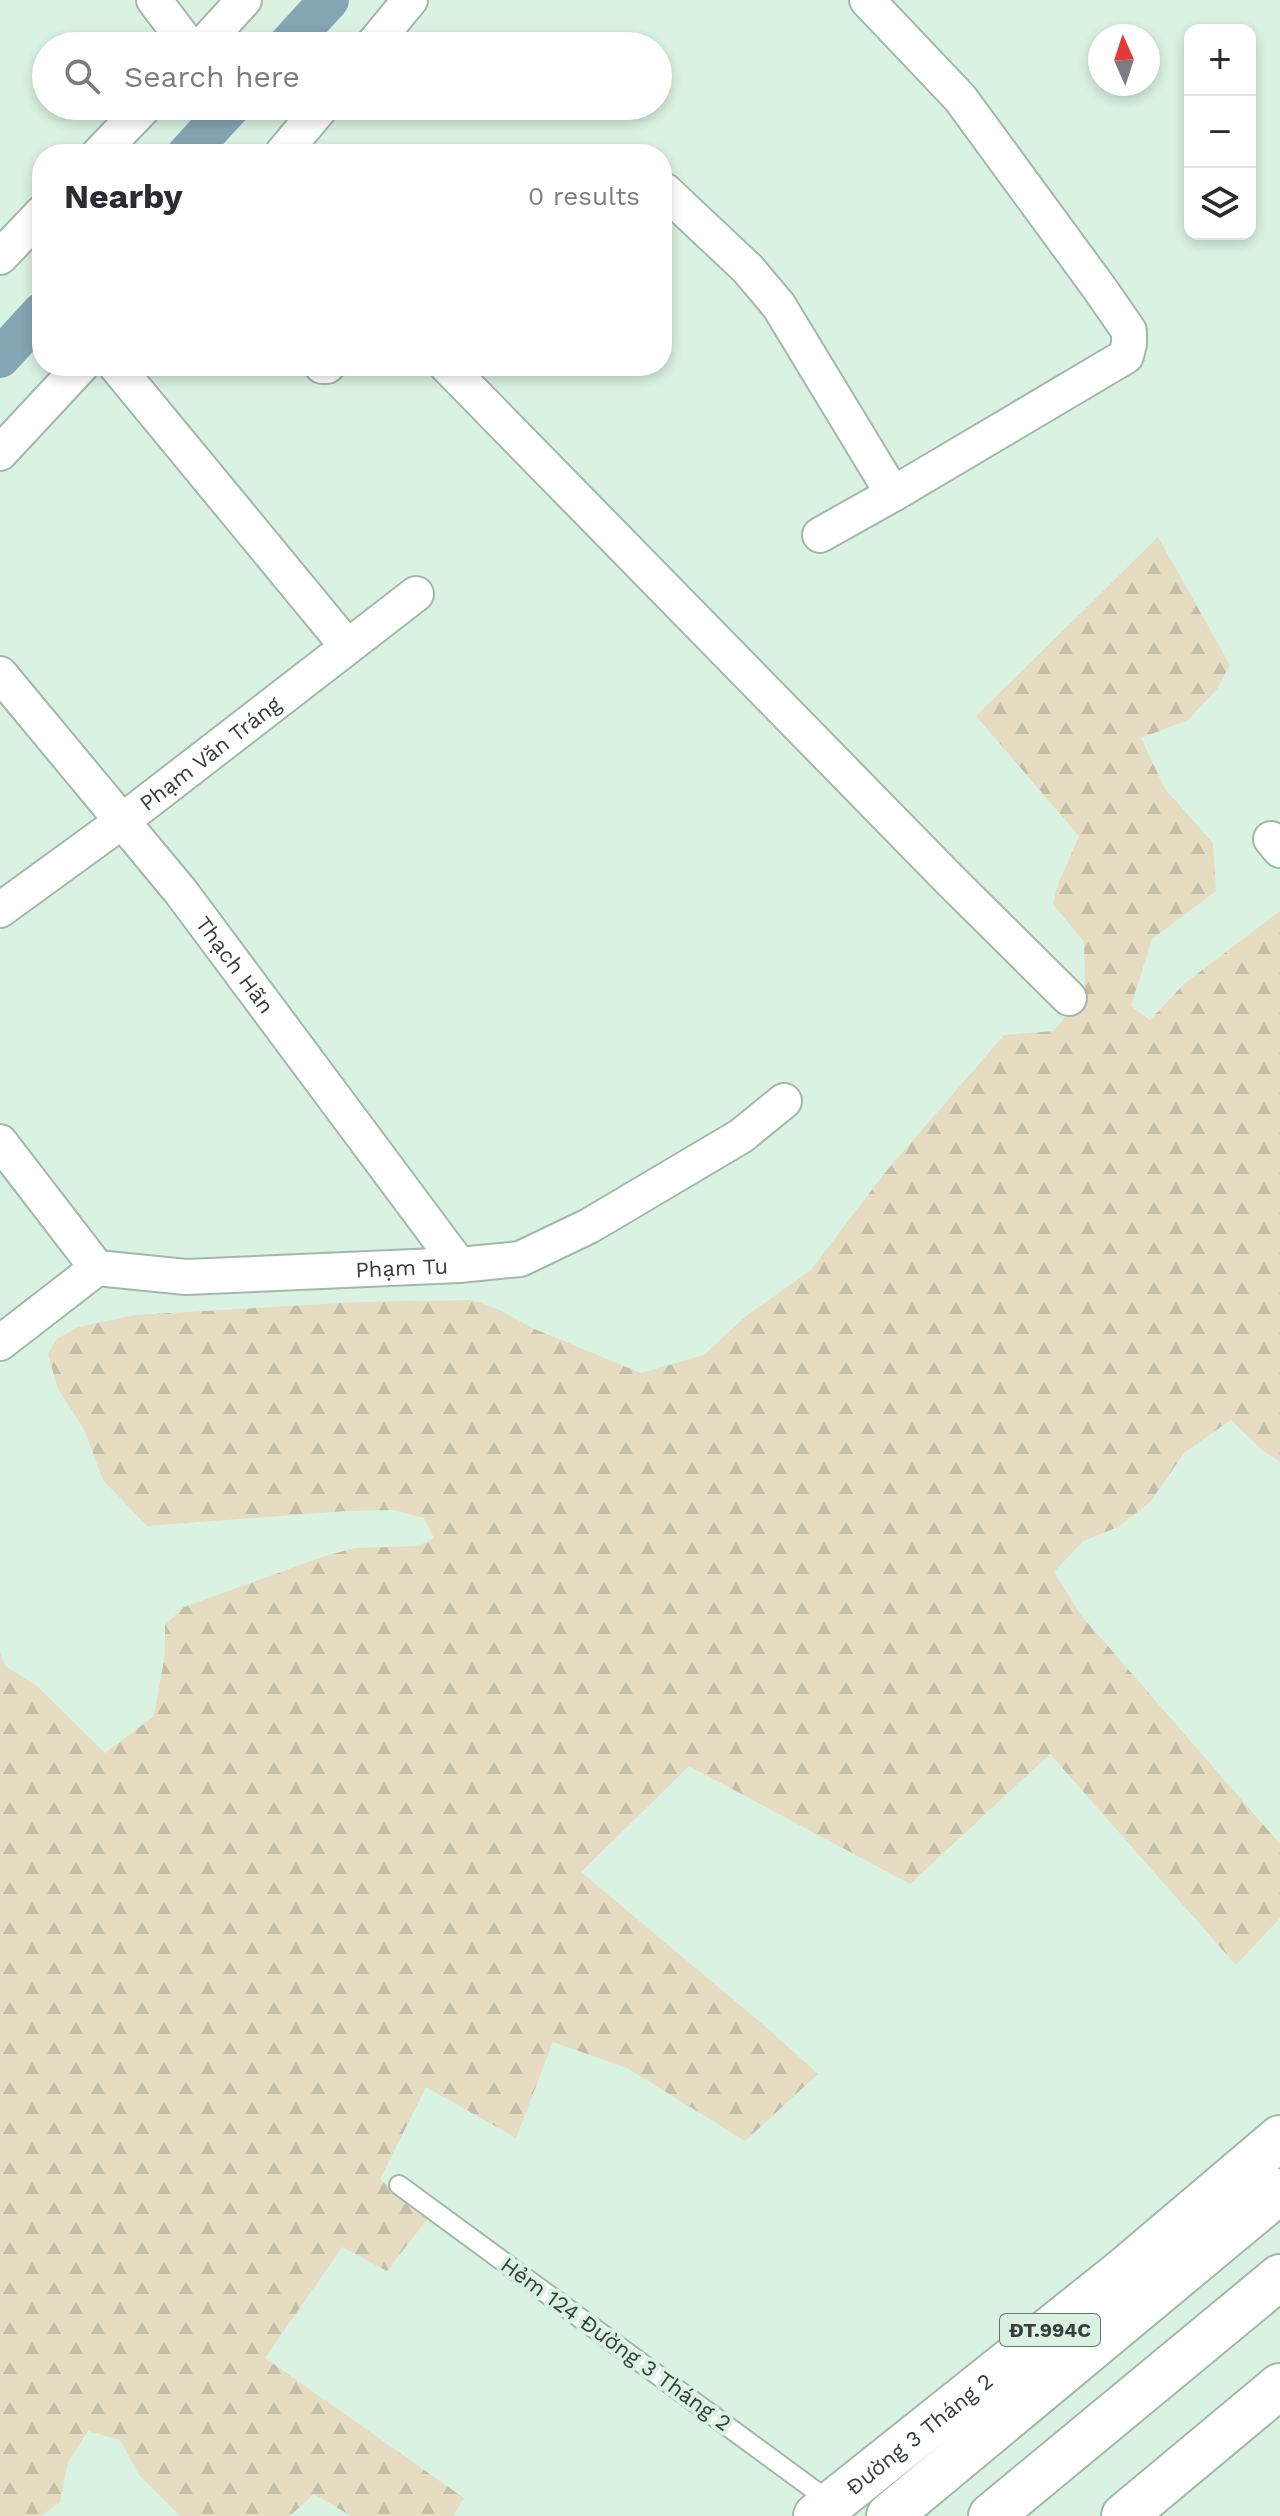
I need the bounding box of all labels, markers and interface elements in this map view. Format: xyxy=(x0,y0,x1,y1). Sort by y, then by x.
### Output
north arrow xyxy=(1088,24,1160,96)
map controls xyxy=(1184,24,1256,240)
button: + xyxy=(1184,24,1256,96)
search box xyxy=(32,32,672,120)
icon: search xyxy=(60,54,104,98)
text: Search here xyxy=(124,59,300,94)
button: − xyxy=(1184,96,1256,168)
button: layers xyxy=(1184,168,1256,240)
text: Nearby xyxy=(64,176,183,216)
text: 0 results xyxy=(528,181,640,211)
street label: Phạm Văn Tráng xyxy=(134,691,286,816)
street label: Thạch Hãn xyxy=(191,911,279,1018)
street label: Phạm Tu xyxy=(355,1253,449,1282)
street label: Hẻm 124 Đường 3 Tháng 2 xyxy=(496,2252,736,2436)
road number: ĐT.994C xyxy=(1000,2314,1100,2346)
street label: Đường 3 Tháng 2 xyxy=(841,2368,997,2500)

